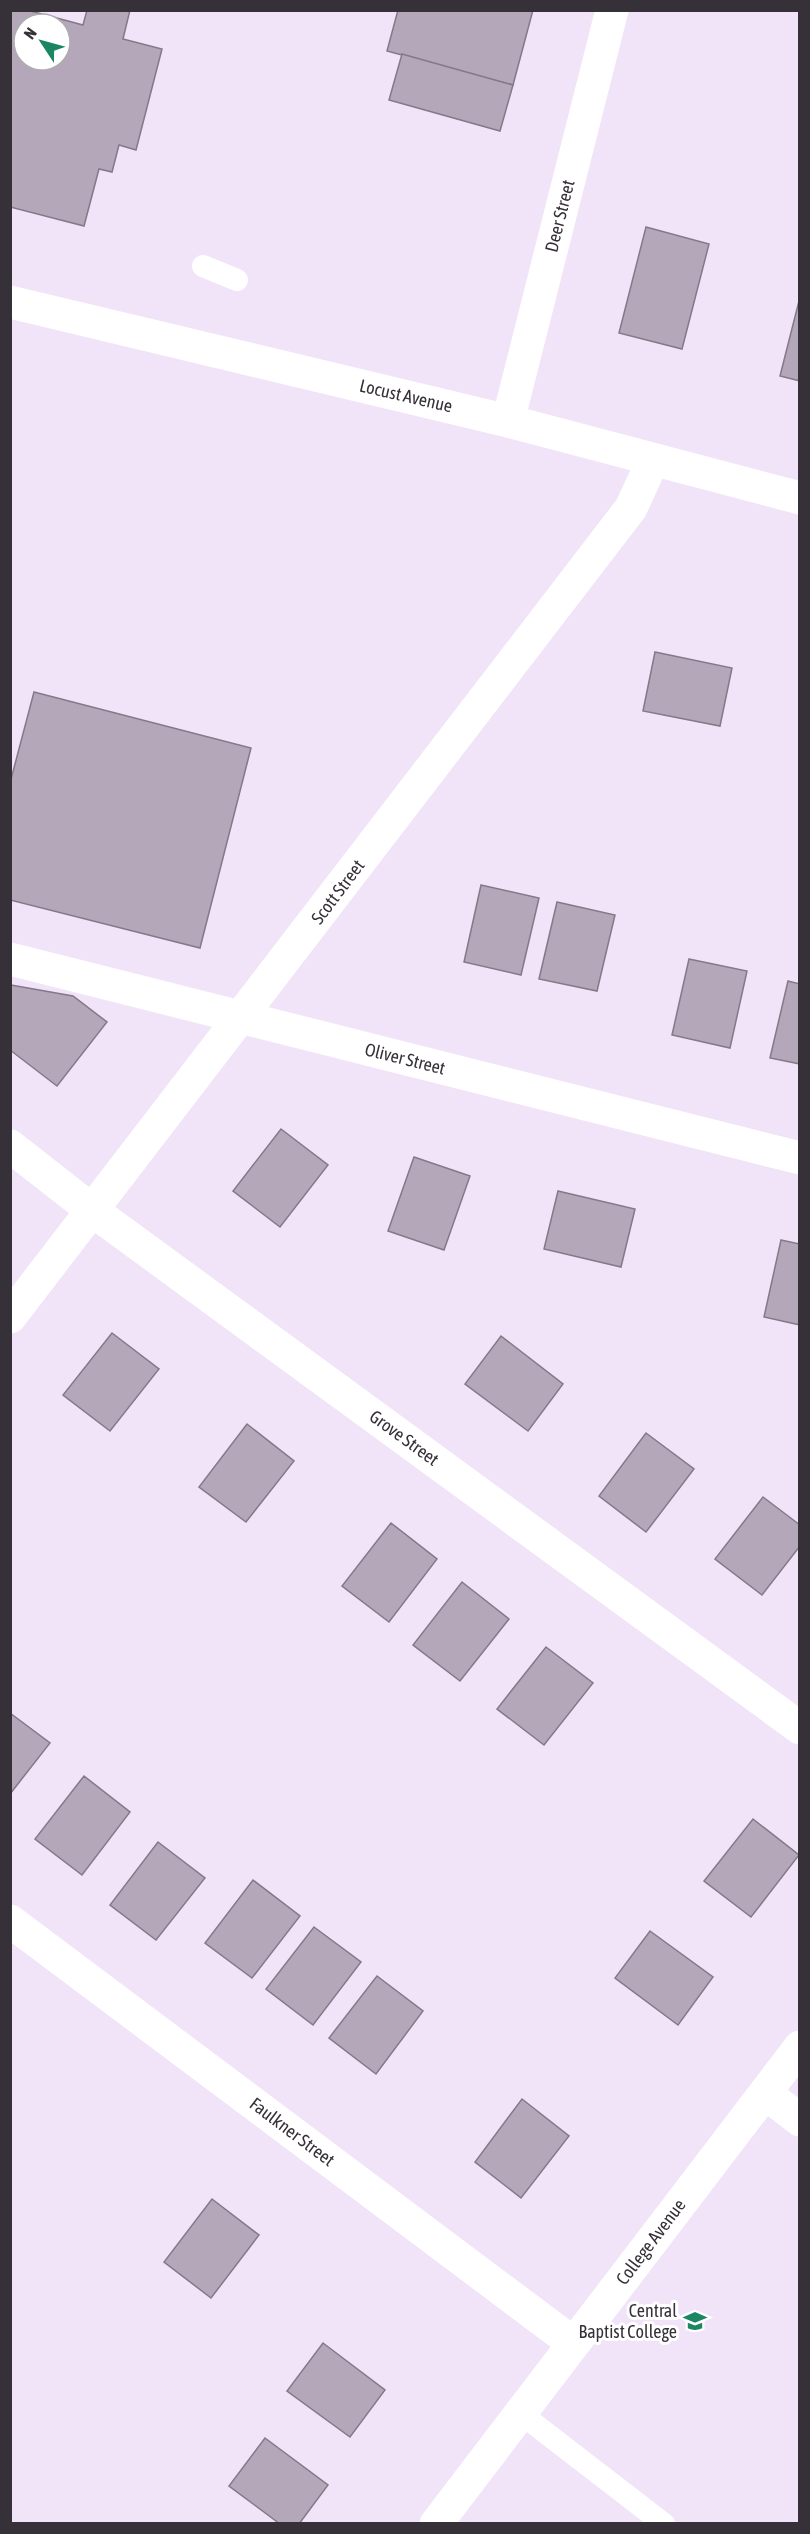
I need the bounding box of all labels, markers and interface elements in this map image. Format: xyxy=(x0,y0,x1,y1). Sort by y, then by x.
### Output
north arrow xyxy=(12,12,72,72)
text: N xyxy=(20,24,40,42)
street label: Deer Street xyxy=(540,178,579,254)
street label: Locust Avenue xyxy=(358,375,455,416)
street label: Scott Street xyxy=(307,855,369,928)
street label: Oliver Street xyxy=(363,1038,447,1079)
street label: Grove Street xyxy=(366,1405,443,1470)
street label: Faulkner Street xyxy=(246,2093,339,2170)
street label: College Avenue xyxy=(612,2195,690,2289)
place label: Central Baptist College xyxy=(579,2300,677,2342)
school or university icon: Central Baptist College xyxy=(682,2308,708,2334)

